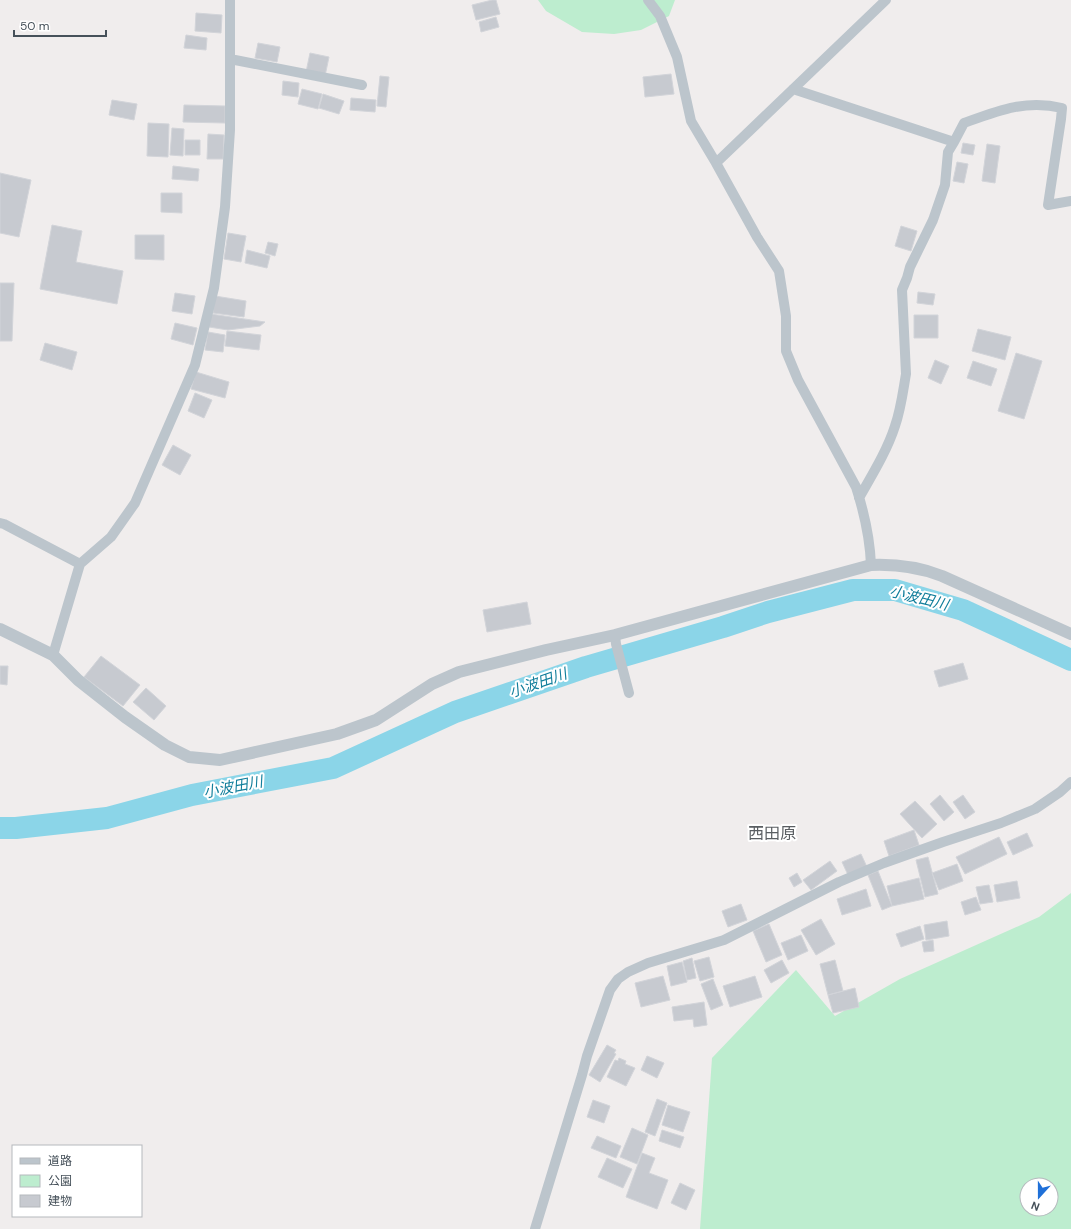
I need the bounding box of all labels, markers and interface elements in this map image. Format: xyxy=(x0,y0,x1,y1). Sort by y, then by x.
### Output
scale bar xyxy=(14,12,106,38)
text: 50 m xyxy=(20,18,49,34)
water label: 小波田川 xyxy=(887,581,952,615)
water label: 小波田川 xyxy=(506,663,572,702)
water label: 小波田川 xyxy=(202,771,266,803)
district label: 西田原 xyxy=(748,823,796,844)
legend xyxy=(12,1145,142,1217)
text: 道路 xyxy=(48,1153,72,1169)
text: 公園 xyxy=(48,1173,72,1189)
north arrow xyxy=(1019,1177,1059,1217)
text: 建物 xyxy=(48,1193,72,1209)
text: N xyxy=(1029,1198,1042,1214)

